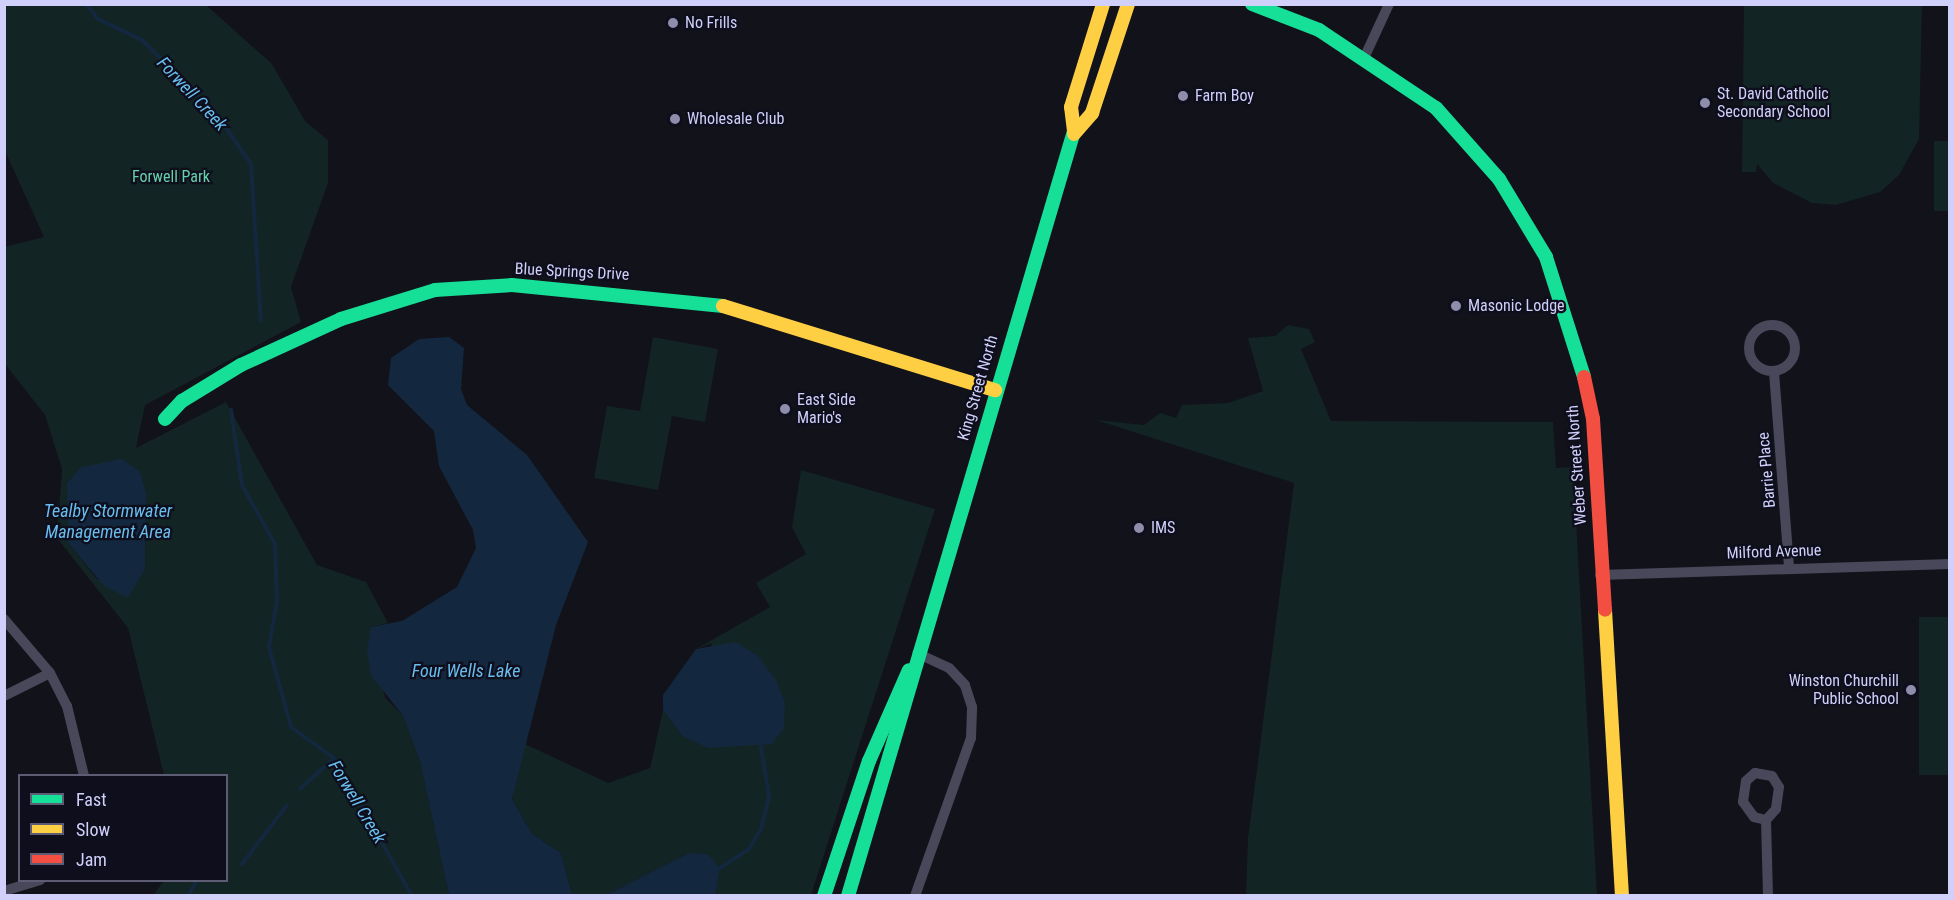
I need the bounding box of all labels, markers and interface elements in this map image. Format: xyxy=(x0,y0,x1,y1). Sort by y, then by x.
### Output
place label: No Frills xyxy=(685,13,737,33)
marker: No Frills xyxy=(666,16,680,30)
water label: Forwell Creek xyxy=(152,52,232,136)
place label: St. David Catholic Secondary School xyxy=(1717,84,1830,122)
place label: Farm Boy xyxy=(1195,86,1254,106)
marker: Farm Boy xyxy=(1176,89,1190,103)
marker: St. David Catholic Secondary School xyxy=(1698,96,1712,110)
place label: Wholesale Club xyxy=(687,109,784,129)
marker: Wholesale Club xyxy=(668,112,682,126)
park label: Forwell Park xyxy=(132,167,210,187)
street label: Blue Springs Drive xyxy=(514,259,630,285)
place label: Masonic Lodge xyxy=(1468,296,1565,316)
marker: Masonic Lodge xyxy=(1449,299,1463,313)
street label: King Street North xyxy=(954,333,1002,443)
place label: East Side Mario's xyxy=(797,390,856,428)
marker: East Side Mario's xyxy=(778,402,792,416)
street label: Weber Street North xyxy=(1563,404,1591,526)
street label: Barrie Place xyxy=(1754,431,1780,509)
water label: Tealby Stormwater Management Area xyxy=(44,501,172,544)
place label: IMS xyxy=(1151,518,1175,538)
marker: IMS xyxy=(1132,521,1146,535)
street label: Milford Avenue xyxy=(1726,541,1822,563)
water label: Four Wells Lake xyxy=(412,660,520,682)
place label: Winston Churchill Public School xyxy=(1789,671,1899,709)
marker: Winston Churchill Public School xyxy=(1904,683,1918,697)
water label: Forwell Creek xyxy=(324,756,390,848)
legend xyxy=(18,774,228,882)
text: Fast xyxy=(76,789,107,810)
text: Slow xyxy=(76,819,110,840)
text: Jam xyxy=(76,849,107,870)

